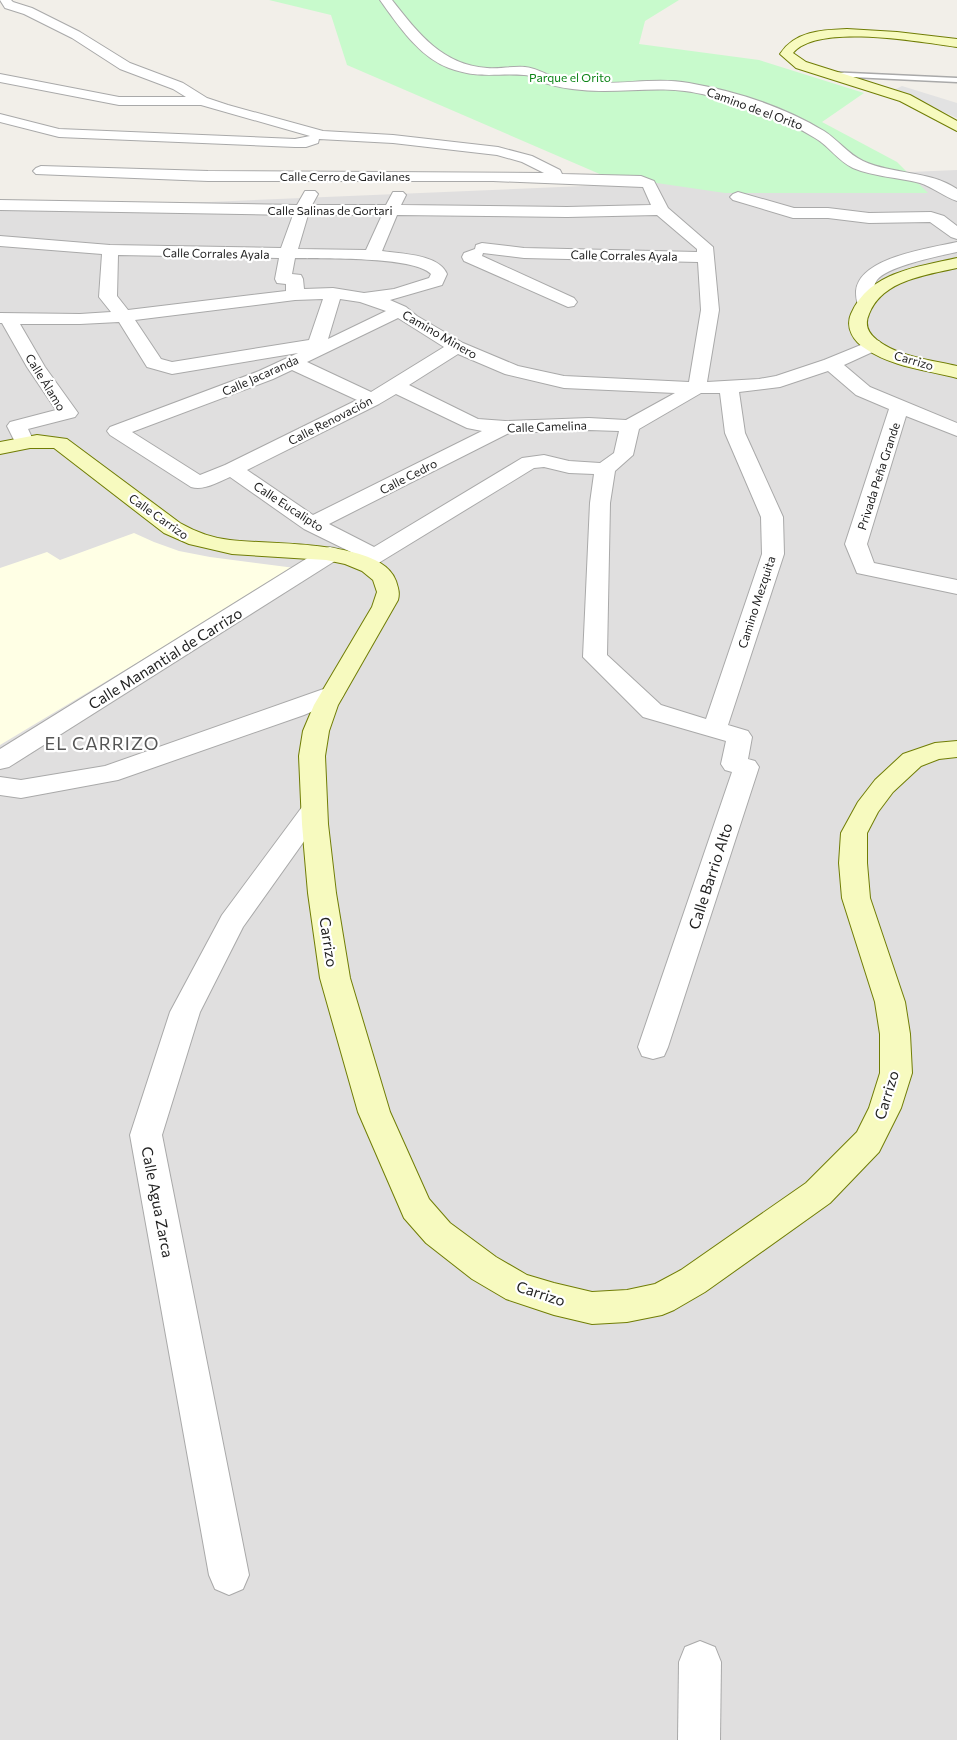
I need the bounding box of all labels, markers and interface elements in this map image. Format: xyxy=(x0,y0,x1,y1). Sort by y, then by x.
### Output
park label: Parque el Orito xyxy=(529,70,611,84)
street label: Camino de el Orito xyxy=(705,84,805,132)
street label: Calle Cerro de Gavilanes xyxy=(280,169,410,183)
street label: Calle Salinas de Gortari xyxy=(268,203,392,217)
street label: Calle Corrales Ayala xyxy=(162,245,270,261)
street label: Calle Corrales Ayala xyxy=(570,247,678,263)
street label: Camino Minero xyxy=(400,307,480,361)
street label: Carrizo xyxy=(893,348,935,372)
street label: Calle Álamo xyxy=(23,351,69,413)
street label: Calle Jacaranda xyxy=(220,352,301,399)
street label: Calle Renovación xyxy=(286,393,374,447)
street label: Calle Camelina xyxy=(507,418,587,434)
street label: Privada Peña Grande xyxy=(854,420,902,532)
street label: Calle Cedro xyxy=(377,456,439,496)
street label: Calle Eucalipto xyxy=(251,478,327,534)
street label: Calle Carrizo xyxy=(127,490,191,542)
street label: Camino Mezquita xyxy=(734,554,778,650)
street label: Calle Manantial de Carrizo xyxy=(85,603,245,713)
district label: EL CARRIZO xyxy=(45,732,159,754)
street label: Calle Barrio Alto xyxy=(684,820,736,932)
street label: Carrizo xyxy=(316,916,342,968)
street label: Carrizo xyxy=(870,1068,902,1122)
street label: Calle Agua Zarca xyxy=(138,1145,178,1259)
street label: Carrizo xyxy=(514,1277,568,1309)

